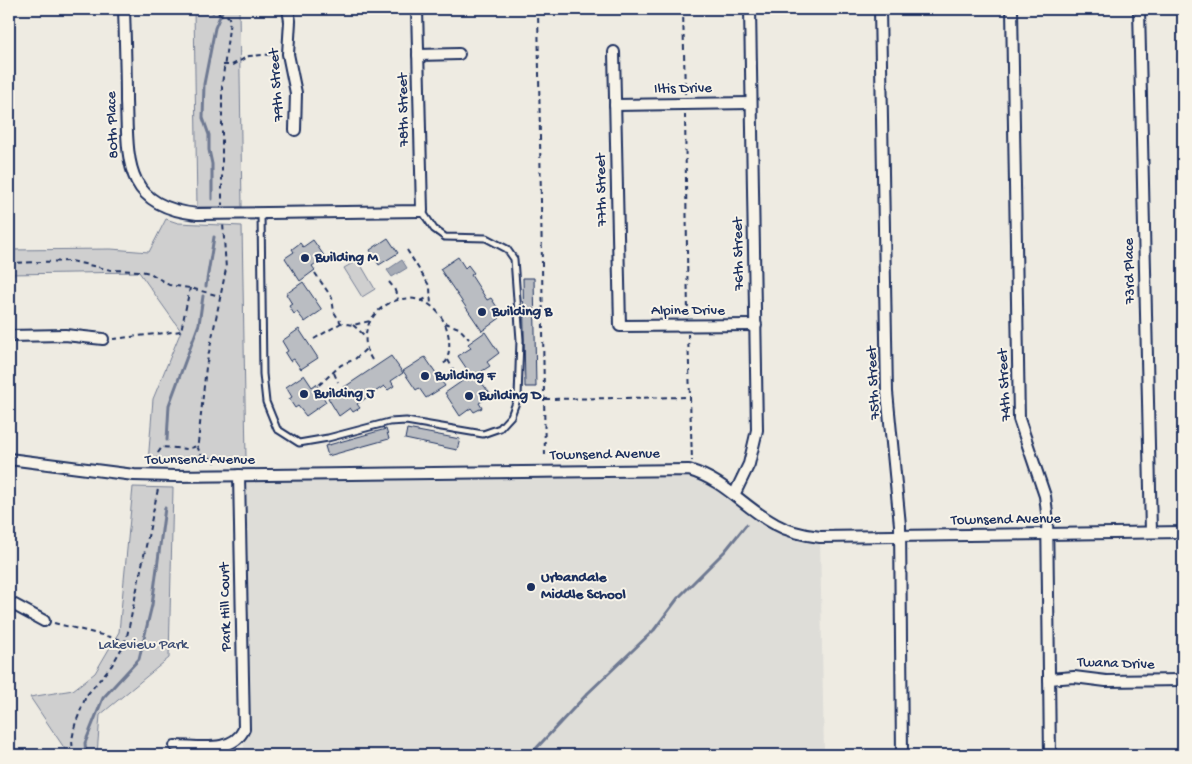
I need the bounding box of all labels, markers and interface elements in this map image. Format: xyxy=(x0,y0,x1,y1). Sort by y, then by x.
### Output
street label: 79th Street xyxy=(265,46,289,123)
street label: 78th Street xyxy=(394,71,414,148)
street label: Iltis Drive xyxy=(654,79,712,99)
street label: 80th Place xyxy=(103,91,123,159)
street label: 77th Street xyxy=(592,151,612,228)
street label: 76th Street xyxy=(729,215,749,292)
street label: 73rd Place xyxy=(1120,238,1140,305)
place label: Building M xyxy=(314,249,379,267)
marker: Building M xyxy=(299,252,311,264)
street label: Alpine Drive xyxy=(651,302,725,320)
place label: Building B xyxy=(491,303,554,321)
marker: Building B xyxy=(476,306,488,318)
street label: 75th Street xyxy=(863,344,885,421)
street label: 74th Street xyxy=(994,346,1016,423)
place label: Building F xyxy=(434,367,497,385)
marker: Building F xyxy=(419,370,431,382)
place label: Building J xyxy=(313,385,376,403)
place label: Building D xyxy=(478,387,543,405)
marker: Building J xyxy=(298,388,310,400)
marker: Building D xyxy=(463,390,475,402)
street label: Townsend Avenue xyxy=(549,445,660,465)
street label: Townsend Avenue xyxy=(144,451,255,469)
street label: Townsend Avenue xyxy=(950,510,1061,530)
street label: Park Hill Court xyxy=(216,561,236,652)
place label: Urbandale Middle School xyxy=(541,569,627,604)
marker: Urbandale Middle School xyxy=(525,581,537,593)
park label: Lakeview Park xyxy=(98,636,189,654)
street label: Twana Drive xyxy=(1076,654,1155,674)

